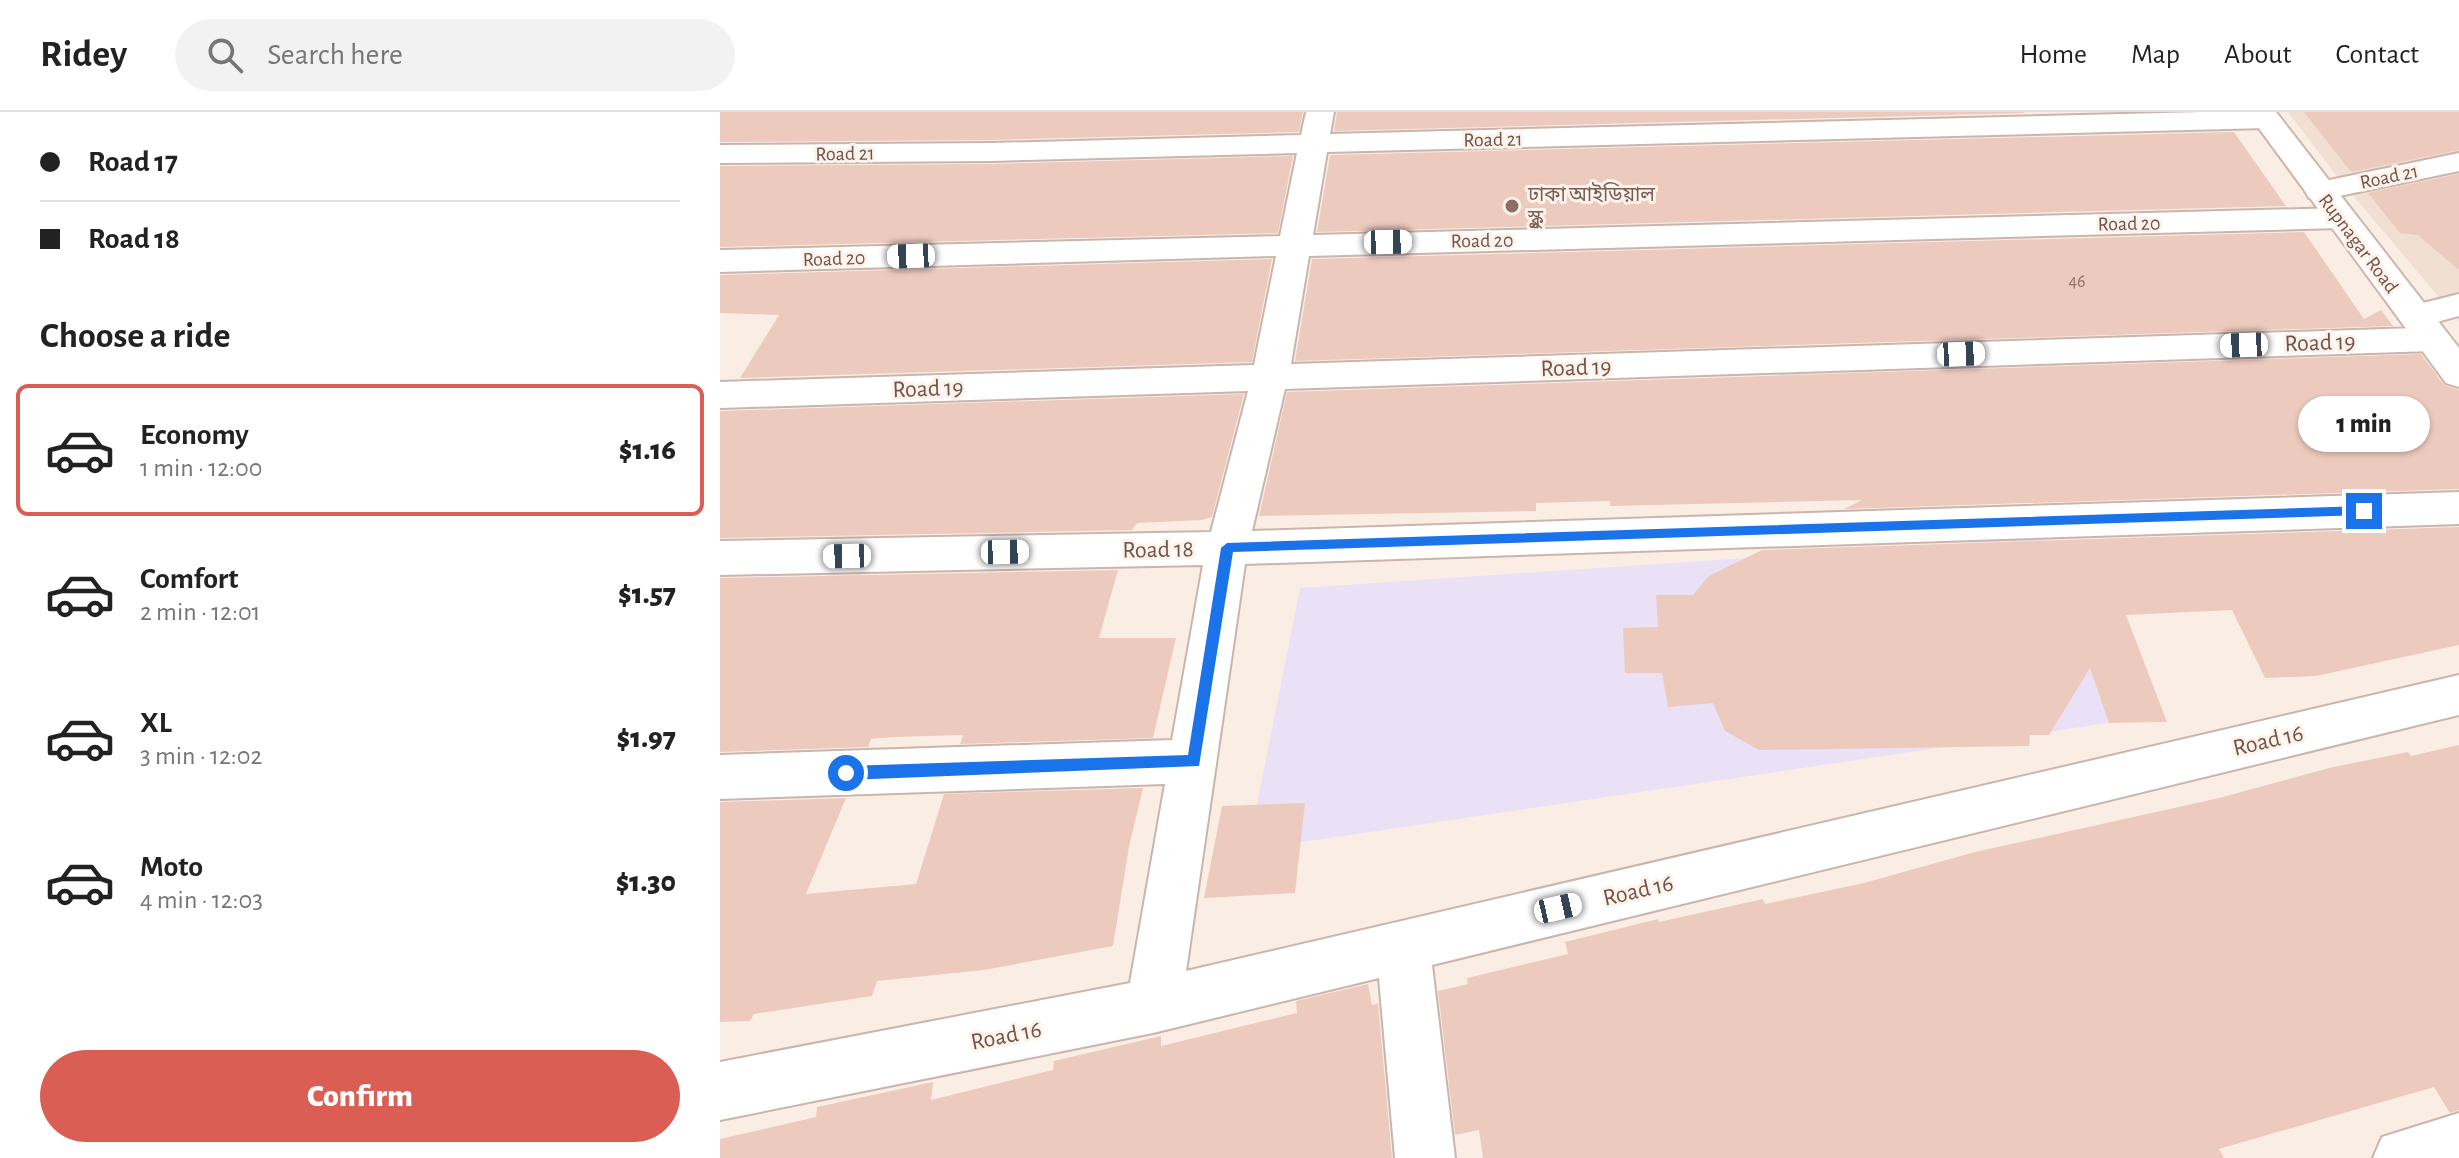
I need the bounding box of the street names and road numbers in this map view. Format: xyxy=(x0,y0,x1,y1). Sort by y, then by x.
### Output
street label: Road 21 xyxy=(1463,129,1523,151)
street label: Road 21 xyxy=(815,143,875,165)
street label: Road 21 xyxy=(2358,161,2420,193)
street label: Rupnagar Road xyxy=(2315,190,2402,297)
street label: Road 20 xyxy=(2097,213,2161,235)
street label: Road 20 xyxy=(1450,230,1514,252)
street label: Road 20 xyxy=(802,248,866,270)
street label: Road 19 xyxy=(2284,330,2356,356)
street label: Road 19 xyxy=(1540,355,1612,381)
street label: Road 19 xyxy=(892,376,964,402)
street label: Road 18 xyxy=(1122,537,1194,563)
street label: Road 16 xyxy=(2231,721,2306,761)
street label: Road 16 xyxy=(1601,871,1676,911)
street label: Road 16 xyxy=(969,1017,1043,1055)

